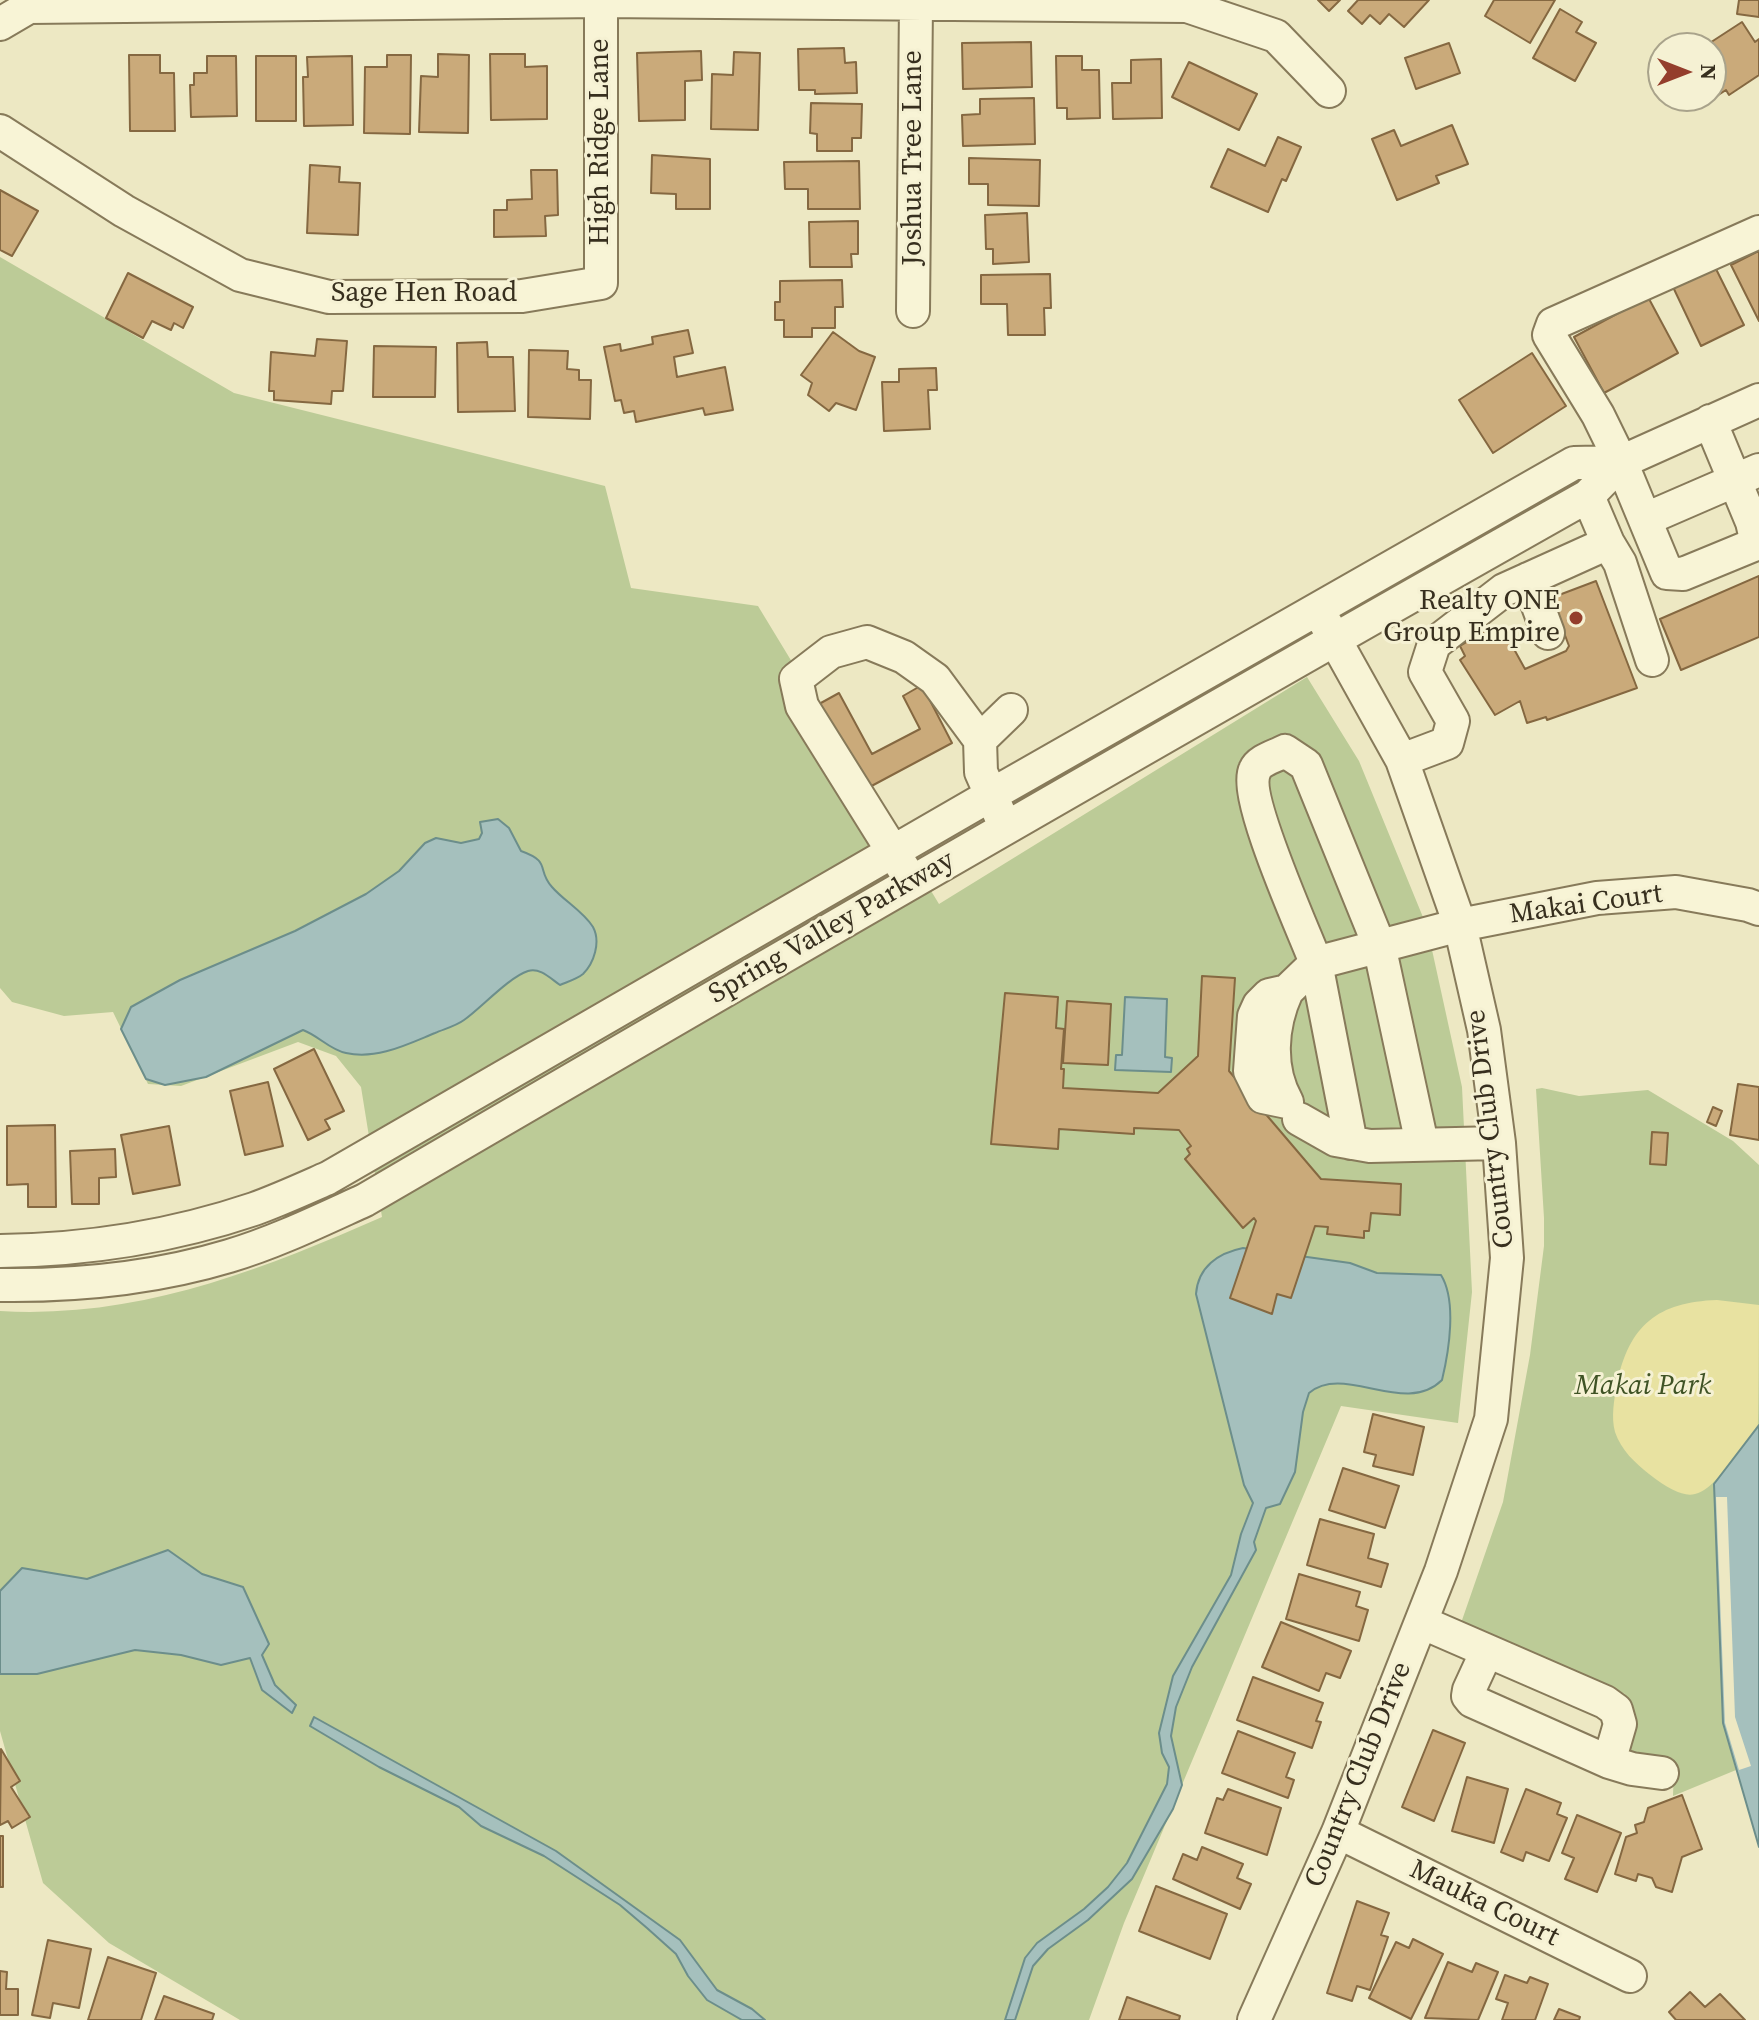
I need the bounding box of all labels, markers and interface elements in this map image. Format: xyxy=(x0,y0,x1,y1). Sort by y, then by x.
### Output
north arrow xyxy=(1647,32,1727,112)
street label: High Ridge Lane xyxy=(584,38,618,246)
street label: Joshua Tree Lane xyxy=(897,50,931,266)
text: N xyxy=(1694,64,1724,80)
street label: Sage Hen Road xyxy=(331,277,517,311)
place label: Realty ONE Group Empire xyxy=(1383,585,1560,651)
marker: Realty ONE Group Empire xyxy=(1567,609,1585,627)
street label: Spring Valley Parkway xyxy=(703,844,961,1012)
street label: Makai Court xyxy=(1507,878,1665,932)
street label: Country Club Drive xyxy=(1460,1008,1522,1250)
park label: Makai Park xyxy=(1575,1370,1711,1404)
street label: Country Club Drive xyxy=(1298,1657,1420,1893)
street label: Mauka Court xyxy=(1404,1853,1564,1955)

